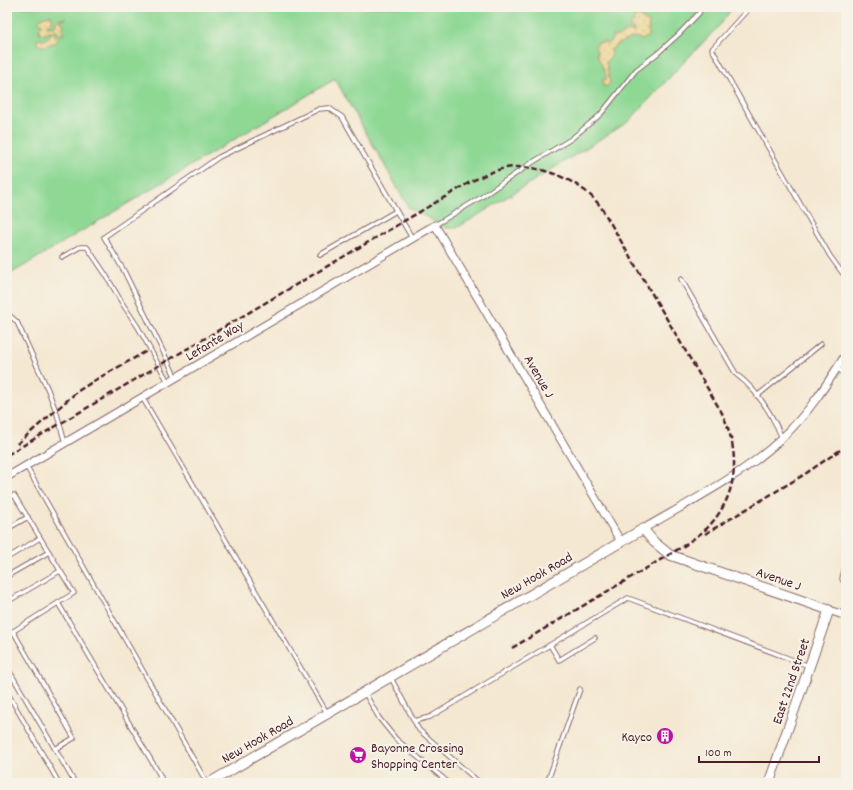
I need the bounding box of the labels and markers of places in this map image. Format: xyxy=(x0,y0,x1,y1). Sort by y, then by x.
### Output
building icon: Kayco xyxy=(655,726,675,746)
place label: Kayco xyxy=(621,728,652,748)
place label: Bayonne Crossing Shopping Center xyxy=(371,739,464,775)
supermarket icon: Bayonne Crossing Shopping Center xyxy=(348,745,368,765)

